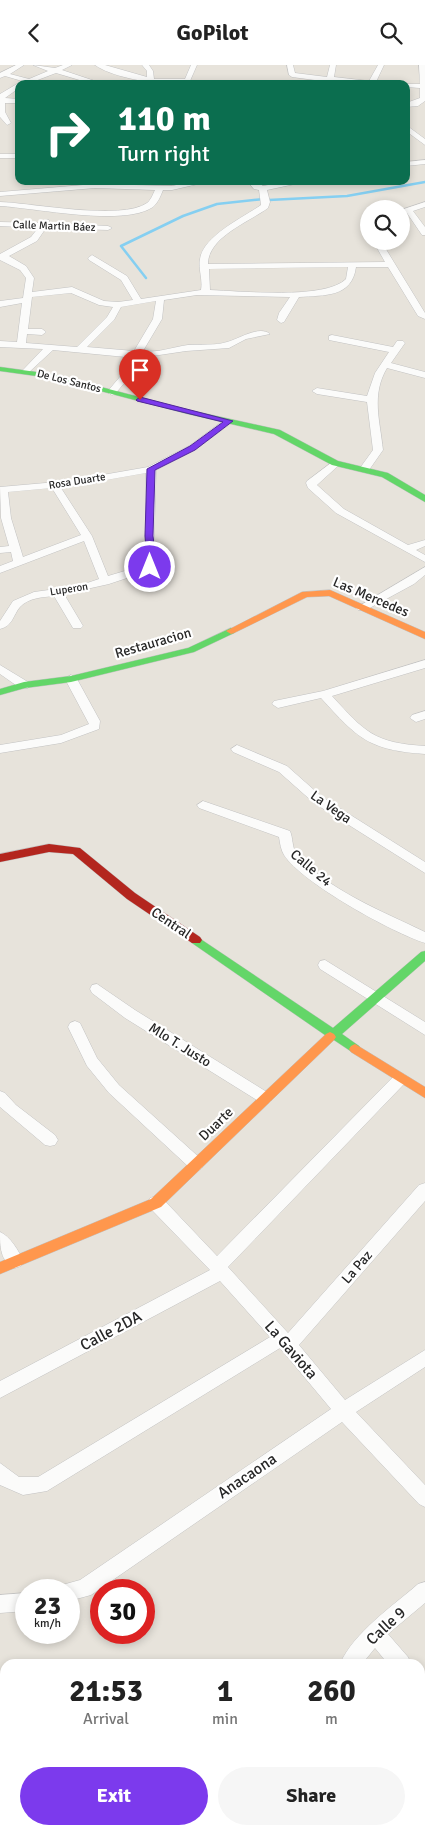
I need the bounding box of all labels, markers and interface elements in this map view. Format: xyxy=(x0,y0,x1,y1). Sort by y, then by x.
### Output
icon: back xyxy=(20,19,48,47)
text: GoPilot xyxy=(177,19,248,46)
icon: search xyxy=(377,19,405,47)
text: 110 m xyxy=(118,97,211,140)
icon: right xyxy=(35,100,100,165)
text: Turn right xyxy=(118,140,210,167)
map controls xyxy=(360,200,410,250)
button: search xyxy=(360,200,410,250)
street label: Calle Martin Báez xyxy=(12,218,96,234)
pin xyxy=(119,349,161,400)
icon: arrive xyxy=(126,356,154,384)
street label: De Los Santos xyxy=(36,367,102,395)
street label: Rosa Duarte xyxy=(48,470,106,492)
position arrow xyxy=(123,540,175,592)
street label: Las Mercedes xyxy=(331,573,411,621)
street label: Luperon xyxy=(49,580,89,598)
street label: Restauracion xyxy=(113,624,193,662)
street label: La Vega xyxy=(307,787,355,827)
street label: Calle 24 xyxy=(287,846,335,890)
street label: Central xyxy=(148,904,194,942)
street label: Mlo T. Justo xyxy=(146,1019,214,1071)
street label: Duarte xyxy=(195,1104,237,1144)
street label: La Paz xyxy=(338,1247,376,1287)
street label: Calle 2DA xyxy=(77,1306,145,1356)
street label: La Gaviota xyxy=(260,1317,322,1383)
street label: Anacaona xyxy=(214,1449,280,1503)
speed limit sign: 30 xyxy=(90,1579,155,1644)
text: 23 xyxy=(34,1590,61,1621)
street label: Calle 9 xyxy=(362,1603,410,1649)
text: km/h xyxy=(34,1616,61,1631)
text: 21:53 xyxy=(69,1673,143,1710)
text: 1 xyxy=(217,1673,233,1710)
text: 260 xyxy=(307,1673,356,1710)
text: Arrival xyxy=(83,1709,129,1729)
text: min xyxy=(212,1709,238,1729)
text: m xyxy=(325,1709,338,1729)
button: Exit xyxy=(20,1767,208,1825)
button: Share xyxy=(218,1767,405,1825)

